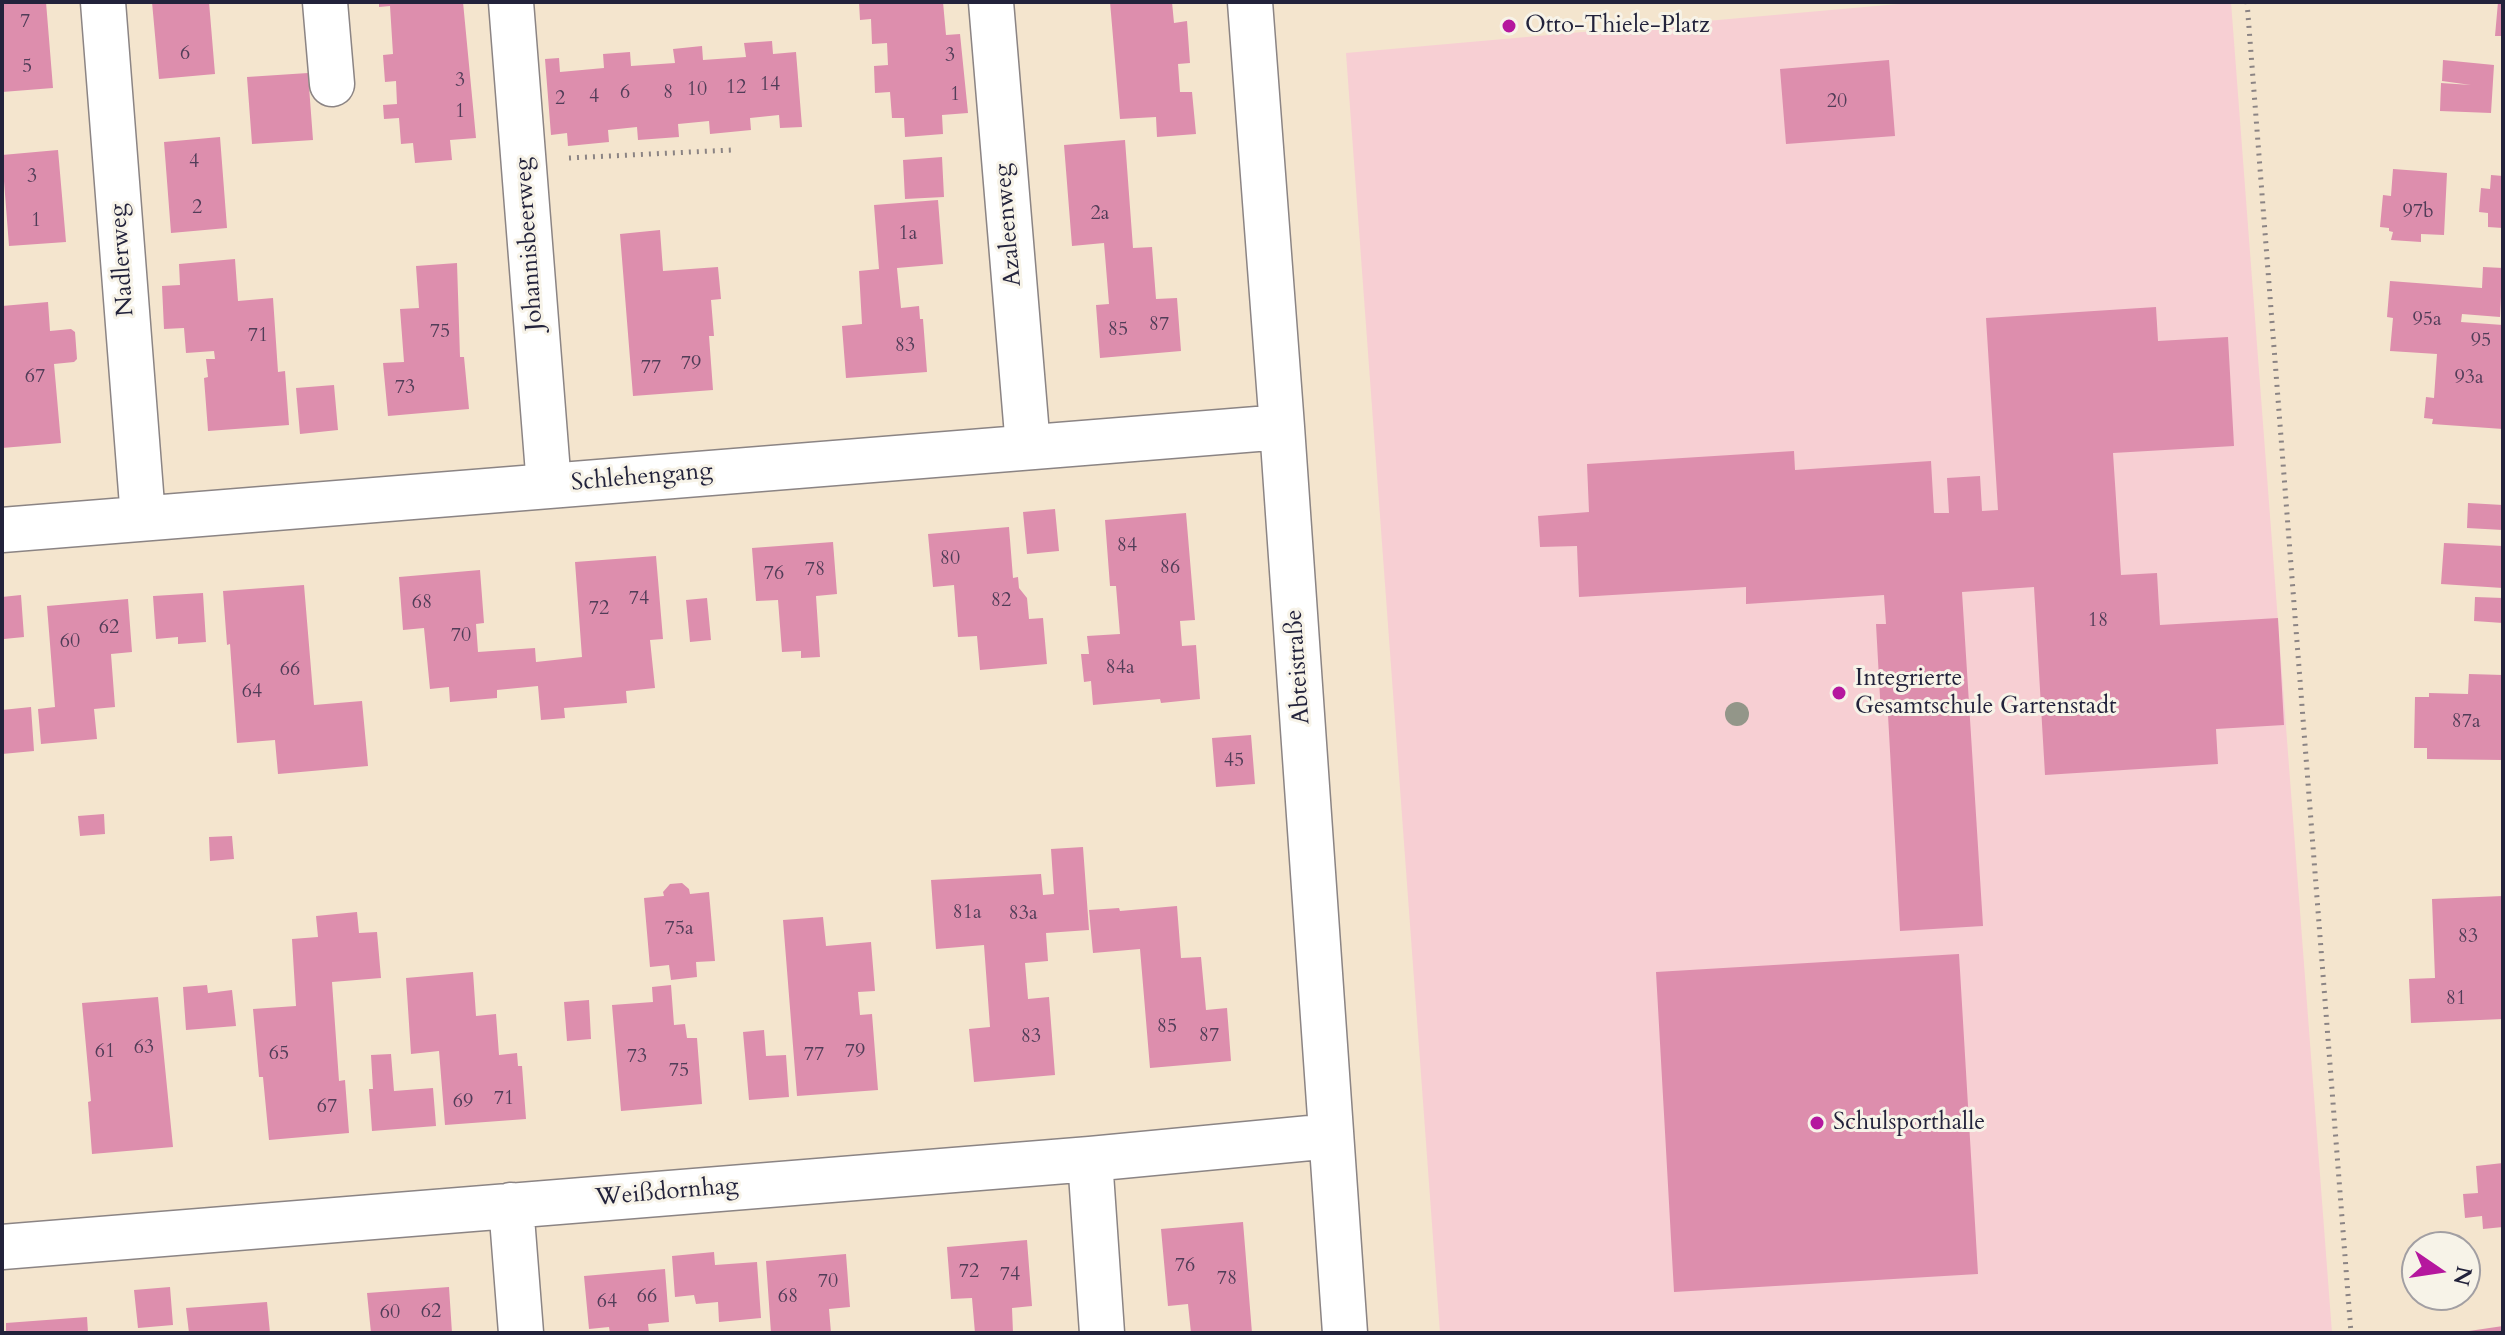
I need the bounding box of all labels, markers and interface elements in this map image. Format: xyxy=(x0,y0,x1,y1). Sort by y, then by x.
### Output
house number: 7 xyxy=(20,10,30,34)
place label: Otto-Thiele-Platz xyxy=(1525,12,1710,40)
marker: Otto-Thiele-Platz xyxy=(1500,17,1518,35)
house number: 6 xyxy=(180,42,190,66)
house number: 3 xyxy=(945,44,955,68)
house number: 5 xyxy=(22,55,32,79)
house number: 3 xyxy=(455,69,465,93)
house number: 14 xyxy=(760,73,780,97)
house number: 12 xyxy=(726,76,746,100)
house number: 10 xyxy=(687,78,707,102)
house number: 6 xyxy=(620,81,630,105)
house number: 8 xyxy=(663,81,673,105)
house number: 1 xyxy=(950,83,960,107)
house number: 4 xyxy=(589,85,599,109)
house number: 2 xyxy=(555,87,565,111)
house number: 20 xyxy=(1827,90,1847,114)
house number: 1 xyxy=(455,100,465,124)
house number: 4 xyxy=(189,150,199,174)
street label: Johannisbeerweg xyxy=(510,156,550,332)
street label: Azaleenweg xyxy=(989,162,1029,288)
house number: 3 xyxy=(27,165,37,189)
house number: 2 xyxy=(192,196,202,220)
house number: 97b xyxy=(2402,200,2434,224)
house number: 2a xyxy=(1091,202,1109,226)
street label: Nadlerweg xyxy=(105,203,141,317)
house number: 1 xyxy=(31,209,41,233)
house number: 1a xyxy=(899,222,917,246)
house number: 95a xyxy=(2412,308,2442,332)
house number: 87 xyxy=(1149,313,1169,337)
house number: 85 xyxy=(1108,318,1128,342)
house number: 75 xyxy=(430,320,450,344)
house number: 71 xyxy=(248,324,268,348)
house number: 95 xyxy=(2471,329,2491,353)
house number: 83 xyxy=(895,334,915,358)
house number: 79 xyxy=(681,352,701,376)
house number: 77 xyxy=(641,356,661,380)
house number: 67 xyxy=(25,365,45,389)
house number: 93a xyxy=(2454,366,2484,390)
house number: 73 xyxy=(395,376,415,400)
street label: Schlehengang xyxy=(570,457,714,499)
house number: 84 xyxy=(1117,534,1137,558)
house number: 80 xyxy=(940,547,960,571)
house number: 86 xyxy=(1160,556,1180,580)
house number: 78 xyxy=(805,558,825,582)
house number: 76 xyxy=(764,562,784,586)
house number: 74 xyxy=(629,587,649,611)
house number: 82 xyxy=(991,589,1011,613)
house number: 68 xyxy=(412,591,432,615)
house number: 72 xyxy=(589,597,609,621)
street label: Abteistraße xyxy=(1281,609,1317,725)
house number: 18 xyxy=(2088,609,2108,633)
house number: 62 xyxy=(99,616,119,640)
house number: 70 xyxy=(451,624,471,648)
house number: 60 xyxy=(60,630,80,654)
house number: 84a xyxy=(1105,656,1135,680)
house number: 66 xyxy=(280,658,300,682)
place label: Integrierte Gesamtschule Gartenstadt xyxy=(1855,665,2117,721)
house number: 64 xyxy=(242,680,262,704)
marker: Integrierte Gesamtschule Gartenstadt xyxy=(1830,684,1848,702)
house number: 87a xyxy=(2451,710,2481,734)
house number: 45 xyxy=(1224,749,1244,773)
house number: 81a xyxy=(952,901,982,925)
house number: 83a xyxy=(1008,902,1038,926)
house number: 75a xyxy=(664,917,694,941)
house number: 83 xyxy=(2458,925,2478,949)
house number: 81 xyxy=(2446,987,2466,1011)
house number: 85 xyxy=(1157,1015,1177,1039)
house number: 87 xyxy=(1199,1024,1219,1048)
house number: 83 xyxy=(1021,1025,1041,1049)
house number: 63 xyxy=(134,1036,154,1060)
house number: 61 xyxy=(95,1040,115,1064)
house number: 79 xyxy=(845,1040,865,1064)
house number: 65 xyxy=(269,1042,289,1066)
house number: 77 xyxy=(804,1043,824,1067)
house number: 73 xyxy=(627,1045,647,1069)
house number: 75 xyxy=(669,1059,689,1083)
house number: 71 xyxy=(494,1087,514,1111)
house number: 69 xyxy=(453,1090,473,1114)
house number: 67 xyxy=(317,1095,337,1119)
place label: Schulsporthalle xyxy=(1833,1109,1985,1137)
marker: Schulsporthalle xyxy=(1808,1114,1826,1132)
street label: Weißdornhag xyxy=(594,1172,740,1214)
north arrow xyxy=(2401,1231,2481,1311)
house number: 76 xyxy=(1175,1254,1195,1278)
house number: 72 xyxy=(959,1260,979,1284)
house number: 74 xyxy=(1000,1263,1020,1287)
text: N xyxy=(2446,1263,2479,1289)
house number: 78 xyxy=(1217,1267,1237,1291)
house number: 70 xyxy=(818,1270,838,1294)
house number: 66 xyxy=(637,1285,657,1309)
house number: 68 xyxy=(778,1285,798,1309)
house number: 64 xyxy=(597,1290,617,1314)
house number: 62 xyxy=(421,1300,441,1324)
house number: 60 xyxy=(380,1301,400,1325)

